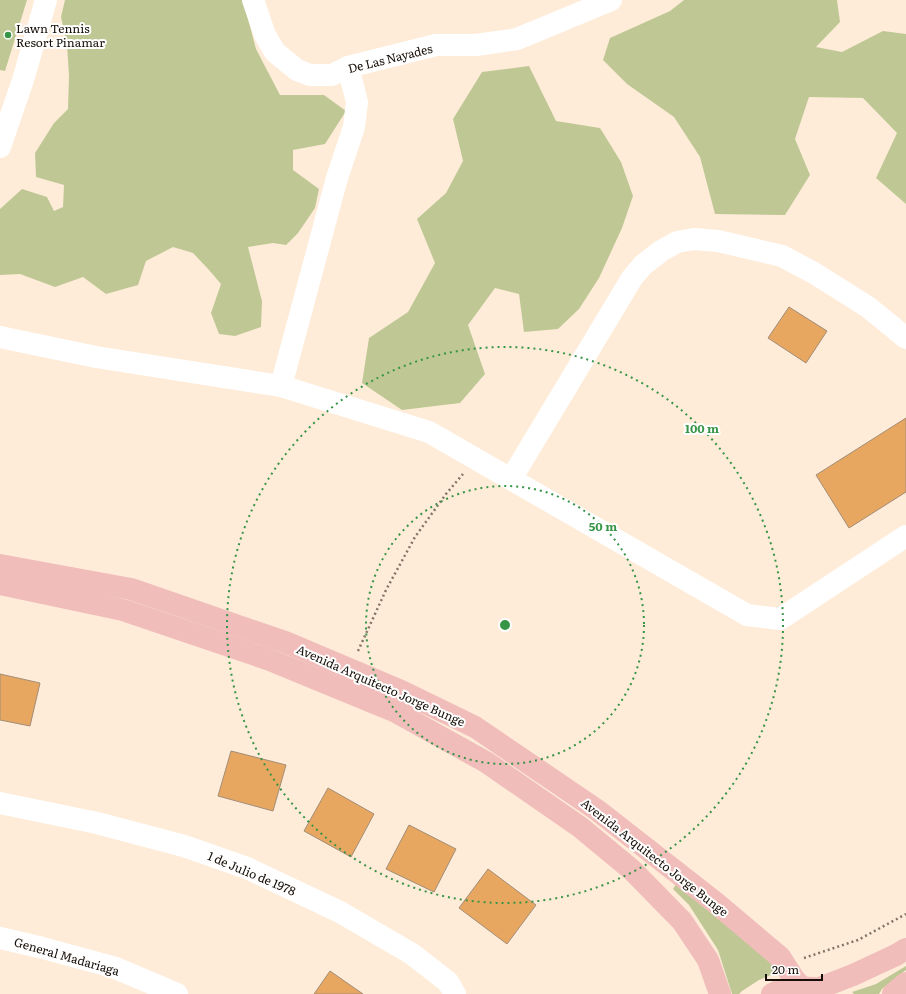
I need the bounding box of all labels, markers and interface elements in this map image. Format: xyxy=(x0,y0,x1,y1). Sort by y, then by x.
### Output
place label: Lawn Tennis Resort Pinamar xyxy=(16,19,105,51)
marker: Lawn Tennis Resort Pinamar xyxy=(3,30,13,40)
street label: De Las Nayades xyxy=(346,39,435,77)
text: 100 m xyxy=(685,419,719,437)
text: 50 m xyxy=(589,517,617,535)
centre of rings xyxy=(498,618,512,632)
street label: Avenida Arquitecto Jorge Bunge xyxy=(294,640,468,730)
street label: Avenida Arquitecto Jorge Bunge xyxy=(578,794,732,920)
street label: 1 de Julio de 1978 xyxy=(205,846,299,900)
street label: General Madariaga xyxy=(12,932,122,980)
scale bar xyxy=(766,956,822,982)
text: 20 m xyxy=(772,960,799,978)

